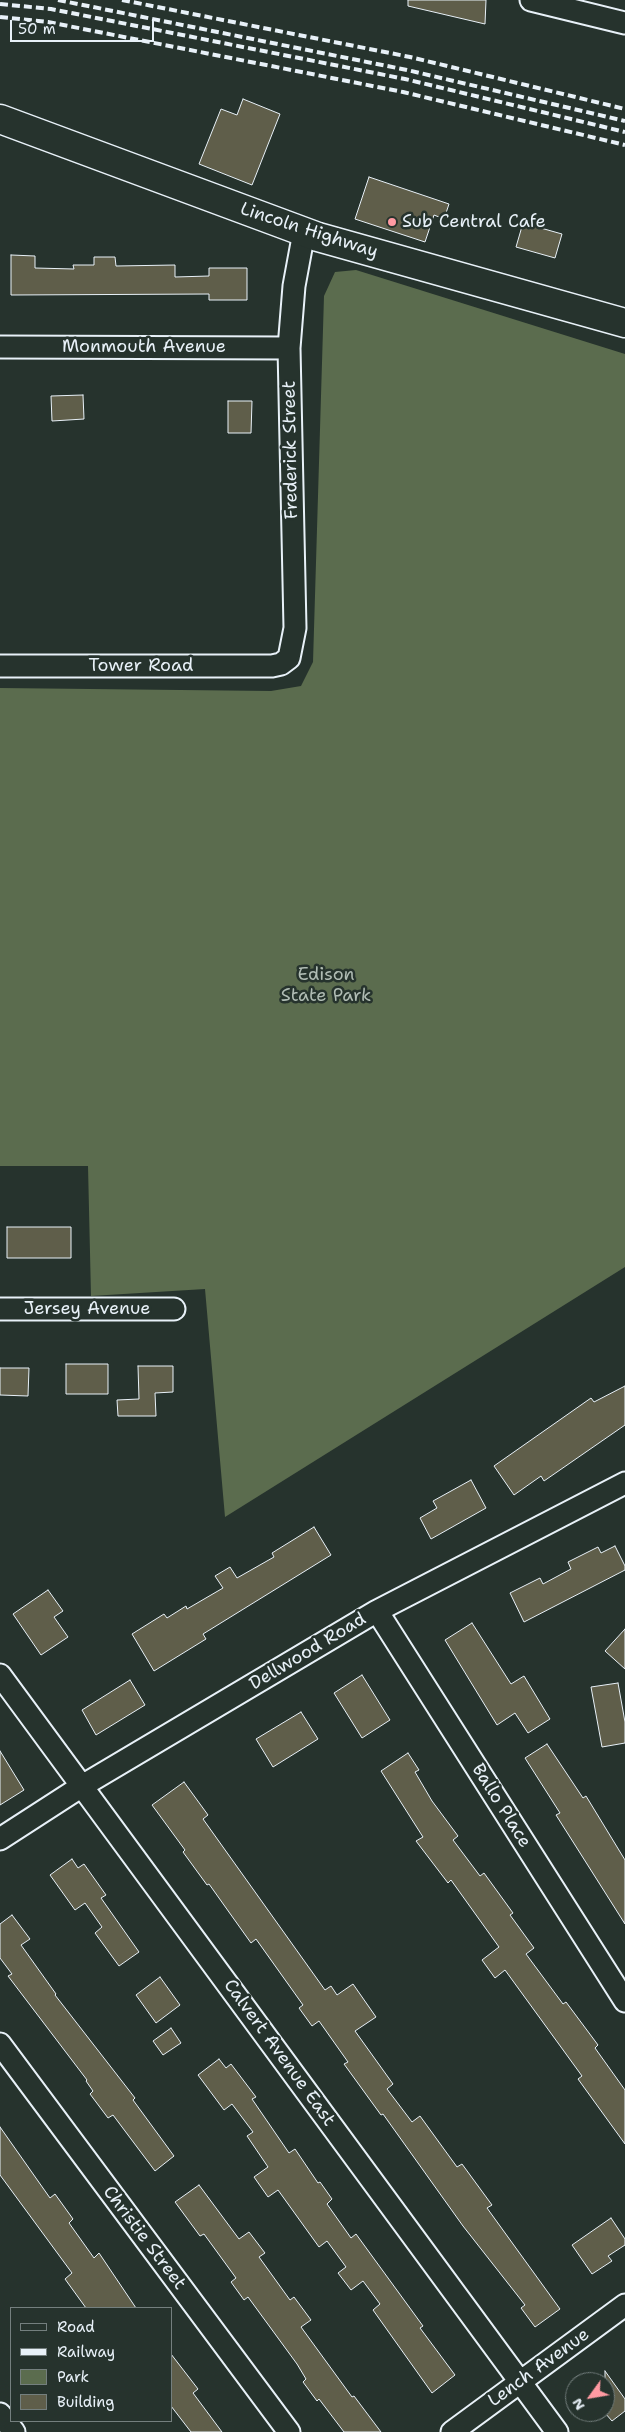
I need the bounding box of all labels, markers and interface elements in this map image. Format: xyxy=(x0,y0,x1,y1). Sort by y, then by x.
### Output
scale bar xyxy=(12,10,156,42)
text: 50 m xyxy=(18,19,56,39)
street label: Lincoln Highway xyxy=(237,199,381,263)
place label: Sub Central Cafe xyxy=(402,211,546,233)
marker: Sub Central Cafe xyxy=(386,216,398,228)
street label: Monmouth Avenue xyxy=(62,336,226,358)
street label: Frederick Street xyxy=(279,380,303,520)
street label: Tower Road xyxy=(89,655,193,677)
park label: Edison State Park xyxy=(281,964,371,1006)
street label: Jersey Avenue xyxy=(24,1298,150,1320)
street label: Dellwood Road xyxy=(246,1609,370,1695)
street label: Ballo Place xyxy=(467,1760,535,1852)
street label: Calvert Avenue East xyxy=(218,1975,340,2131)
street label: Christie Street xyxy=(98,2182,190,2294)
legend xyxy=(10,2307,172,2422)
text: Road xyxy=(57,2317,95,2337)
street label: Lench Avenue xyxy=(484,2324,594,2412)
text: Railway xyxy=(57,2342,115,2362)
text: Park xyxy=(57,2367,89,2387)
north arrow xyxy=(565,2372,615,2422)
text: Building xyxy=(57,2392,114,2412)
text: N xyxy=(568,2395,589,2414)

